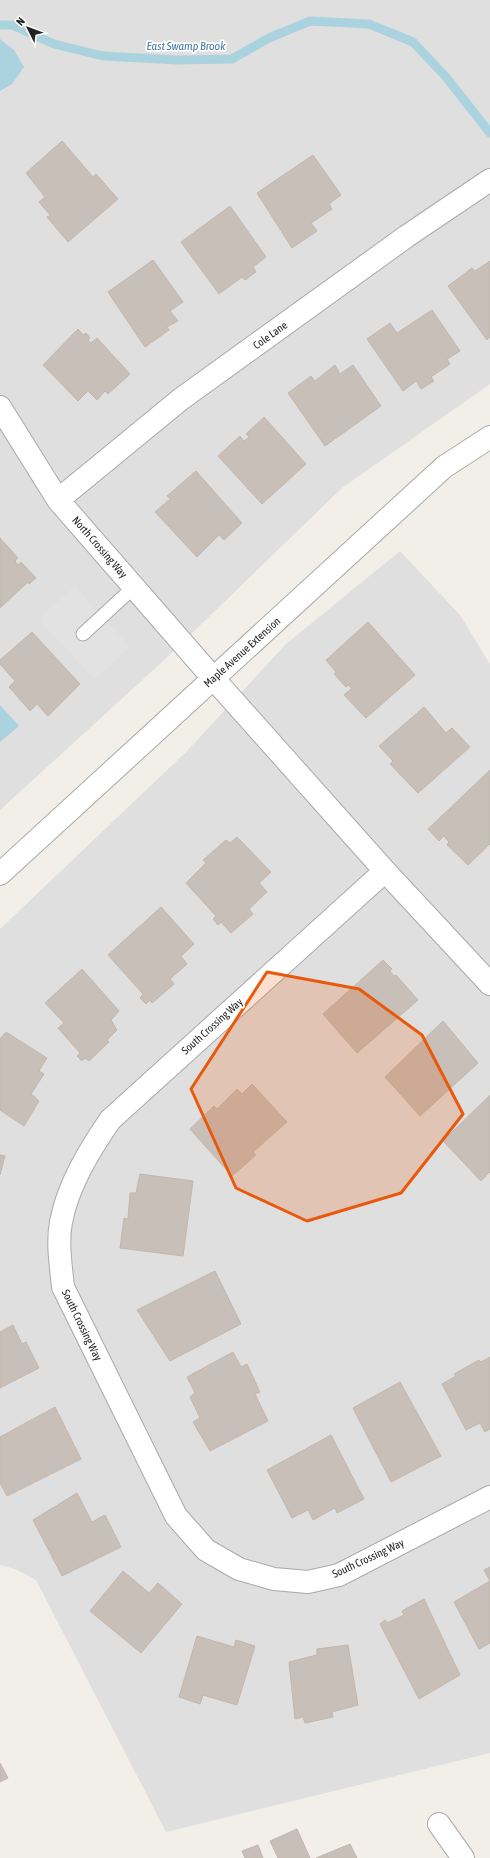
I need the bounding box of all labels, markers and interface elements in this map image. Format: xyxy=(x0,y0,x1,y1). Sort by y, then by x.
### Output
north arrow xyxy=(8,8,48,48)
text: N xyxy=(14,15,27,28)
water label: East Swamp Brook xyxy=(147,39,226,53)
street label: Cole Lane xyxy=(251,319,289,351)
street label: North Crossing Way xyxy=(70,514,130,580)
street label: Maple Avenue Extension xyxy=(201,615,283,689)
street label: South Crossing Way xyxy=(179,995,245,1056)
street label: South Crossing Way xyxy=(60,1287,105,1363)
street label: South Crossing Way xyxy=(330,1536,406,1580)

